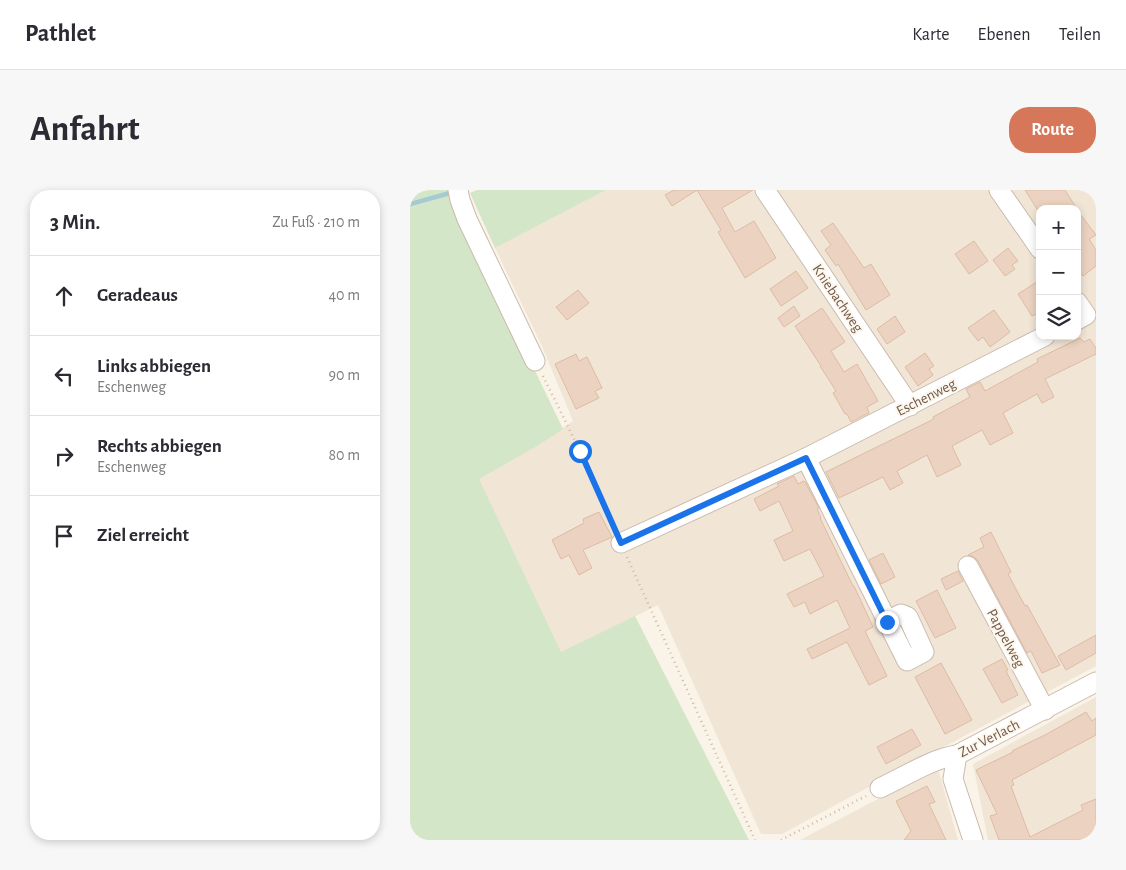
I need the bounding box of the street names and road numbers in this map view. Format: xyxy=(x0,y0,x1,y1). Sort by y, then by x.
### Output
street label: Kniebachweg xyxy=(809,262,866,335)
street label: Eschenweg xyxy=(894,376,959,419)
street label: Pappelweg xyxy=(984,606,1028,671)
street label: Zur Verlach xyxy=(956,717,1022,760)

